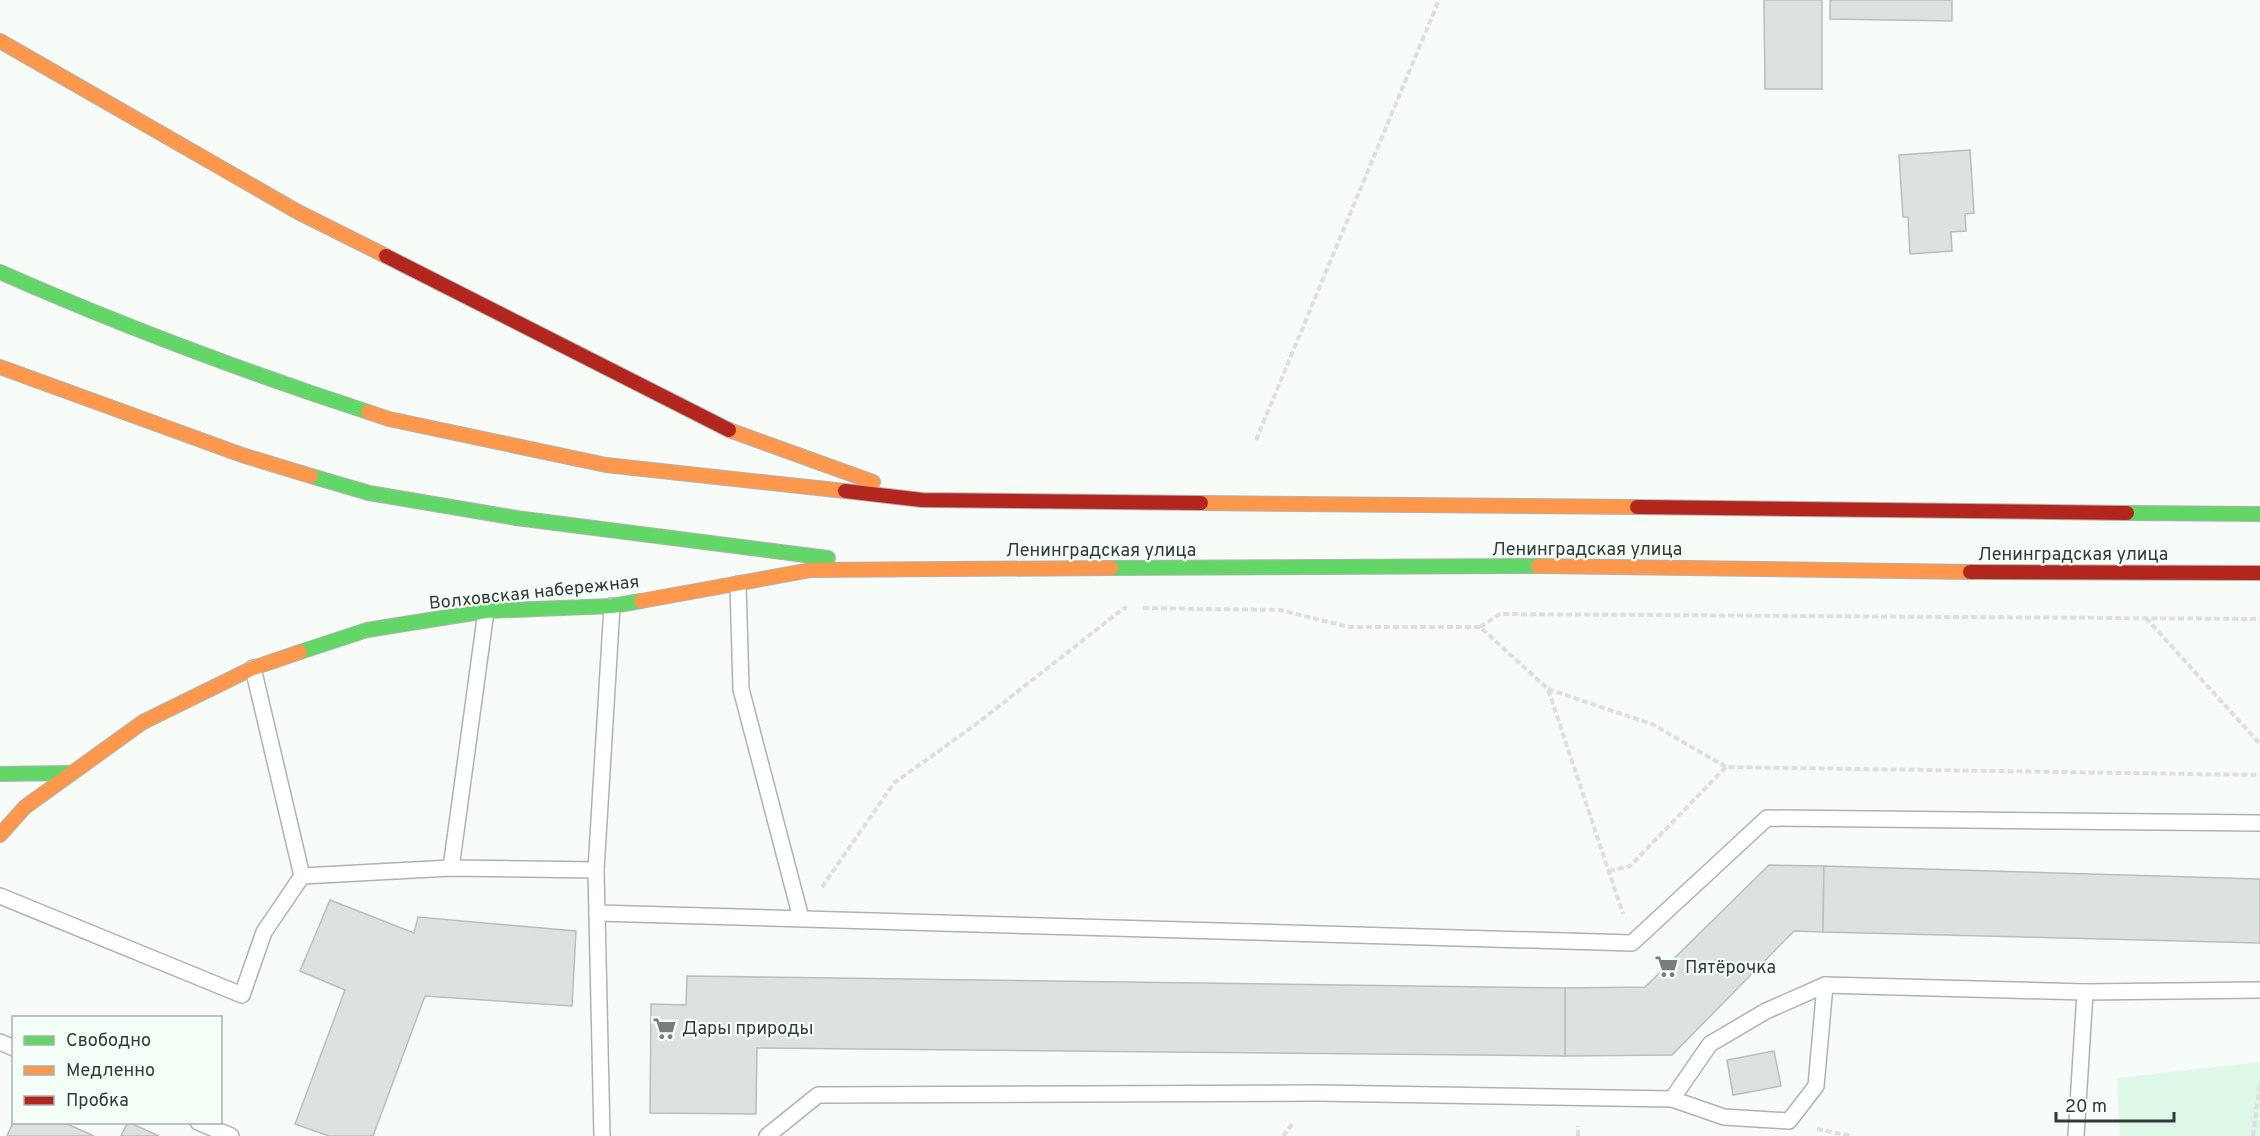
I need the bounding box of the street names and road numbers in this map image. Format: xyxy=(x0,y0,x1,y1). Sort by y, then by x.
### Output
street label: Ленинградская улица xyxy=(1492,539,1682,562)
street label: Ленинградская улица xyxy=(1006,540,1196,563)
street label: Ленинградская улица xyxy=(1978,544,2168,567)
street label: Волховская набережная xyxy=(428,571,641,616)

